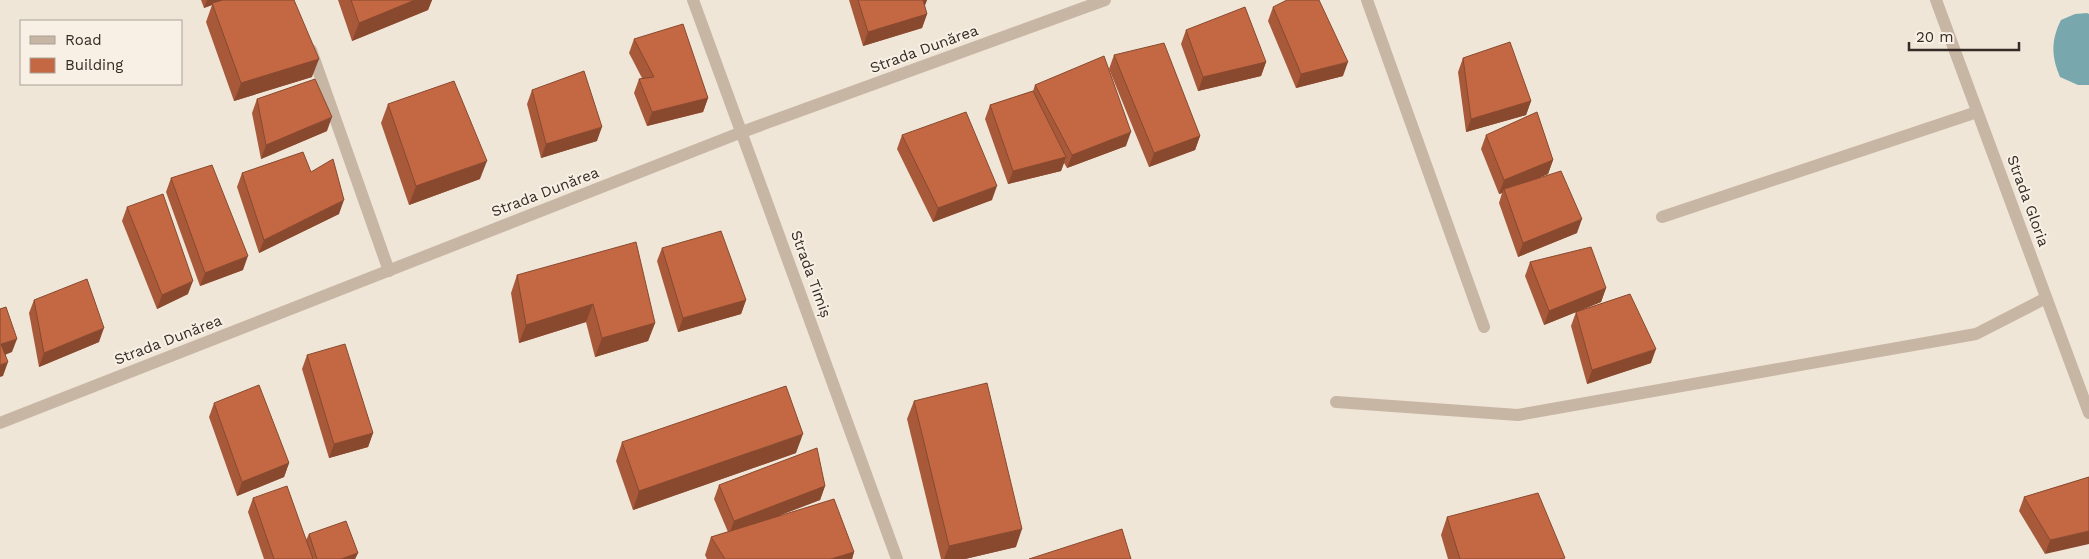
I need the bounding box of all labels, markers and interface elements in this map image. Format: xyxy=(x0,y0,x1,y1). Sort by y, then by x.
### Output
legend xyxy=(20,20,182,85)
scale bar xyxy=(1909,20,2019,52)
street label: Strada Dunărea xyxy=(867,21,981,77)
text: 20 m xyxy=(1916,28,1954,46)
text: Road xyxy=(65,31,102,49)
text: Building xyxy=(65,56,123,74)
street label: Strada Gloria xyxy=(2003,153,2053,250)
street label: Strada Dunărea xyxy=(489,163,602,221)
street label: Strada Timiș xyxy=(787,228,835,320)
street label: Strada Dunărea xyxy=(112,311,225,369)

